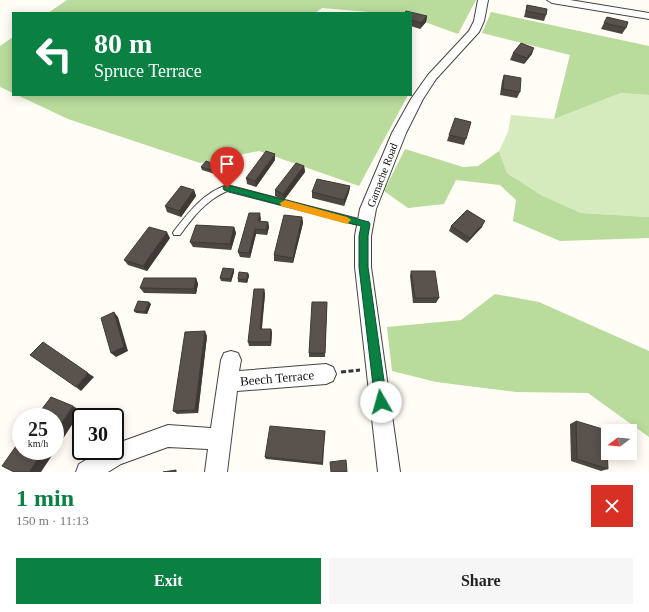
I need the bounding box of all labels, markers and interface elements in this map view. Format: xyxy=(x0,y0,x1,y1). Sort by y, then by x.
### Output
icon: left xyxy=(28,28,80,80)
text: 80 m xyxy=(94,28,152,59)
text: Spruce Terrace xyxy=(94,61,202,81)
street label: Gamache Road xyxy=(364,141,400,209)
pin xyxy=(210,147,244,188)
icon: arrive xyxy=(216,153,238,175)
street label: Beech Terrace xyxy=(239,367,315,389)
position arrow xyxy=(360,381,402,423)
speed limit sign: 30 xyxy=(72,408,124,460)
text: 25 xyxy=(28,418,48,440)
north arrow xyxy=(601,424,637,460)
map controls xyxy=(601,424,637,460)
text: km/h xyxy=(28,438,48,449)
text: 1 min xyxy=(16,485,74,511)
button: close xyxy=(591,485,633,527)
text: 150 m · 11:13 xyxy=(16,513,89,528)
button: Exit xyxy=(16,558,321,604)
button: Share xyxy=(329,558,633,604)

